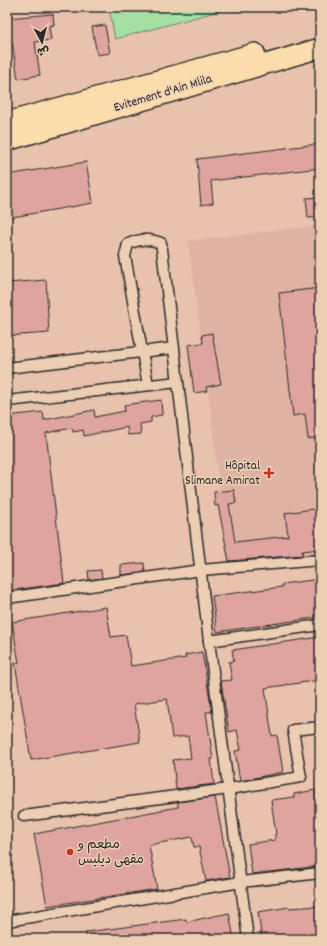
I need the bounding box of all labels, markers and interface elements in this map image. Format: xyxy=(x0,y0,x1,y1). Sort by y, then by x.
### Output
north arrow xyxy=(22,22,62,62)
text: ش xyxy=(36,41,50,59)
street label: Evitement d'Ain Mlila xyxy=(111,70,215,118)
place label: Hôpital Slimane Amirat xyxy=(185,457,260,491)
marker: Hôpital Slimane Amirat xyxy=(263,467,275,479)
place label: مطعم و مقهى ديليس xyxy=(77,836,144,870)
marker: مطعم و مقهى ديليس xyxy=(65,847,75,857)

